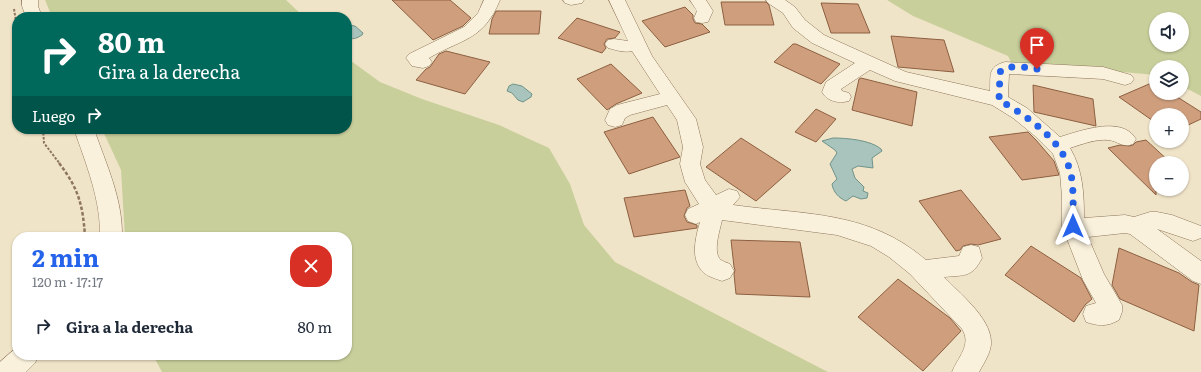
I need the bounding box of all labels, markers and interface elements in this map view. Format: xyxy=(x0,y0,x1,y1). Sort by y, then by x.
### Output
map controls xyxy=(1149,12,1189,196)
button: sound xyxy=(1149,12,1189,52)
text: 80 m xyxy=(98,20,165,62)
icon: right xyxy=(32,28,84,80)
pin xyxy=(1020,28,1054,69)
icon: arrive xyxy=(1026,34,1048,56)
text: Gira a la derecha xyxy=(98,58,240,85)
button: layers xyxy=(1149,60,1189,100)
text: Luego xyxy=(32,104,75,127)
icon: right xyxy=(83,104,105,126)
button: + xyxy=(1149,108,1189,148)
button: − xyxy=(1149,156,1189,196)
position arrow xyxy=(1052,205,1094,247)
text: 2 min xyxy=(32,239,99,274)
button: close xyxy=(290,245,332,287)
text: 120 m · 17:17 xyxy=(32,272,103,291)
icon: right xyxy=(32,315,54,337)
text: Gira a la derecha xyxy=(66,315,193,338)
text: 80 m xyxy=(298,315,332,338)

